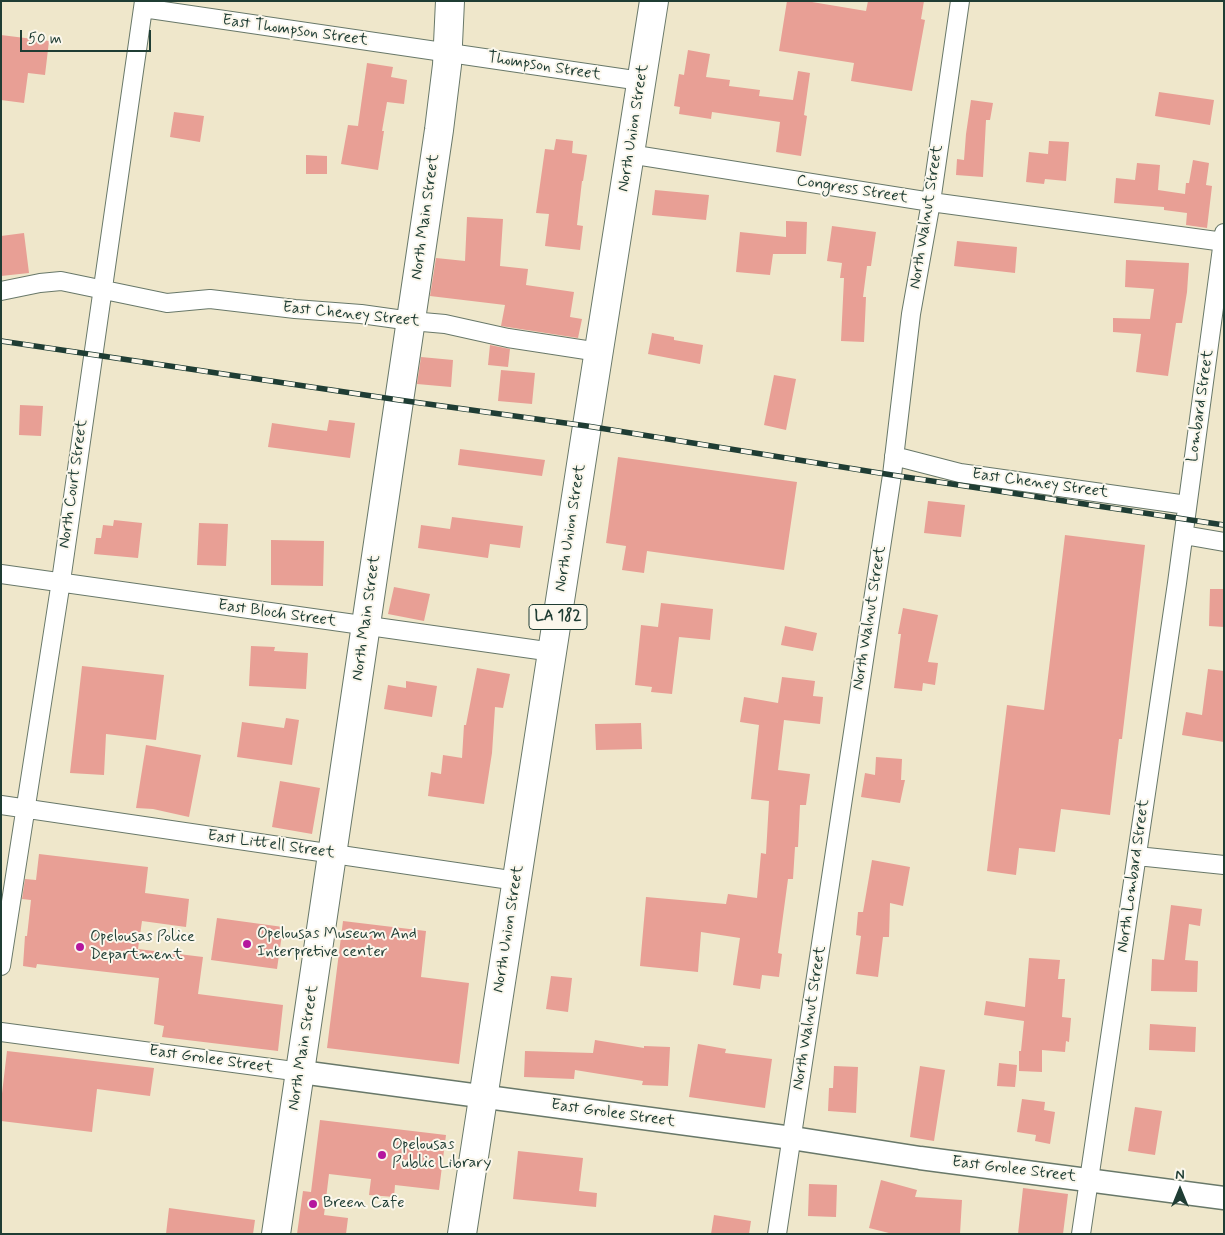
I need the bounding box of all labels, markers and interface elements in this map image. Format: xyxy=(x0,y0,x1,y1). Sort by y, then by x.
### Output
street label: East Thompson Street xyxy=(221,11,369,51)
scale bar xyxy=(22,20,154,52)
text: 50 m xyxy=(28,29,62,49)
street label: Thompson Street xyxy=(486,49,602,85)
street label: North Union Street xyxy=(614,63,654,193)
street label: North Walnut Street xyxy=(906,144,948,290)
street label: North Main Street xyxy=(408,153,444,281)
street label: Congress Street xyxy=(795,172,909,208)
street label: East Cheney Street xyxy=(282,298,420,332)
street label: Lombard Street xyxy=(1184,349,1218,463)
street label: North Court Street xyxy=(55,418,93,550)
street label: North Union Street xyxy=(551,463,591,593)
street label: East Cheney Street xyxy=(971,465,1109,503)
street label: North Walnut Street xyxy=(849,545,891,691)
street label: North Main Street xyxy=(349,554,385,682)
street label: East Bloch Street xyxy=(217,596,337,632)
road number: LA 182 xyxy=(529,604,587,630)
street label: North Lombard Street xyxy=(1114,798,1154,954)
street label: East Littell Street xyxy=(206,827,336,863)
street label: North Union Street xyxy=(489,864,529,994)
place label: Opelousas Museum And Interpretive center xyxy=(257,925,417,963)
place label: Opelousas Police Department xyxy=(90,928,195,966)
marker: Opelousas Museum And Interpretive center xyxy=(241,938,253,950)
marker: Opelousas Police Department xyxy=(74,941,86,953)
street label: North Walnut Street xyxy=(789,945,831,1091)
street label: North Main Street xyxy=(285,984,323,1112)
street label: East Grolee Street xyxy=(148,1042,274,1078)
street label: East Grolee Street xyxy=(550,1096,676,1132)
place label: Opelousas Public Library xyxy=(392,1136,491,1174)
marker: Opelousas Public Library xyxy=(376,1149,388,1161)
street label: East Grolee Street xyxy=(951,1153,1077,1187)
north arrow xyxy=(1155,1165,1205,1215)
text: N xyxy=(1175,1166,1185,1184)
place label: Breen Cafe xyxy=(323,1194,405,1214)
marker: Breen Cafe xyxy=(307,1198,319,1210)

